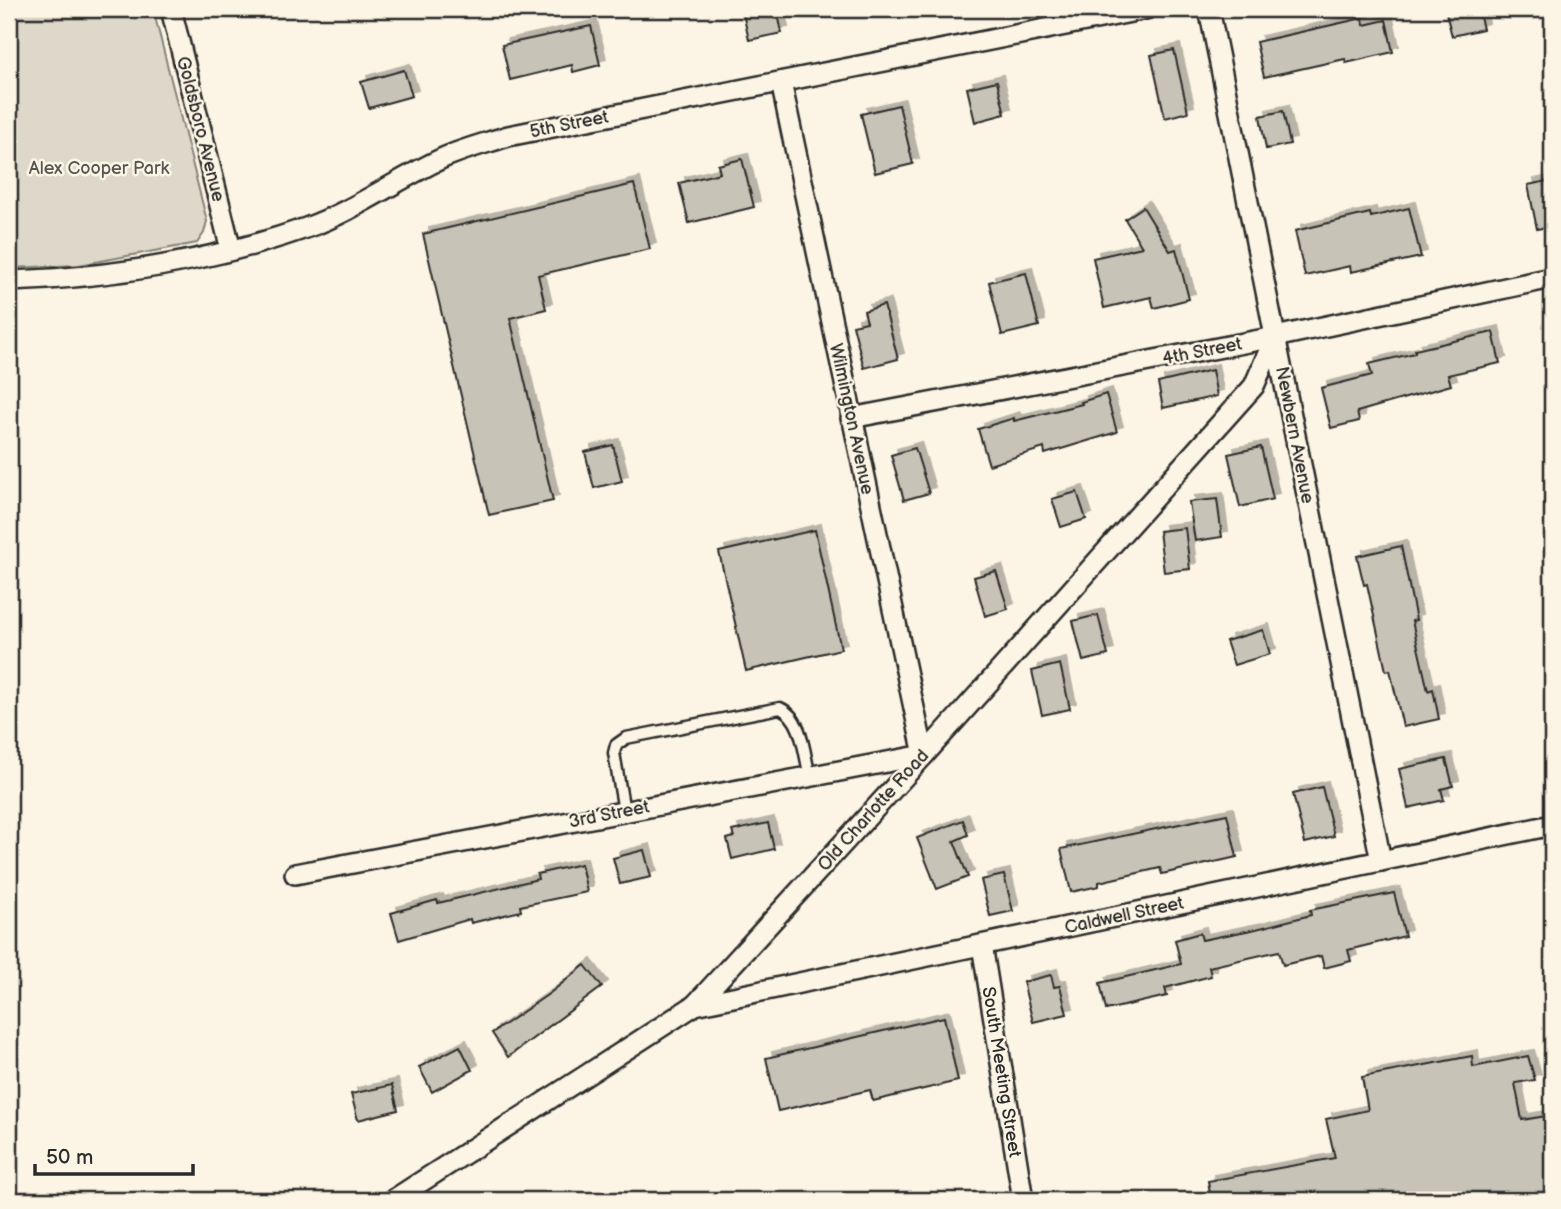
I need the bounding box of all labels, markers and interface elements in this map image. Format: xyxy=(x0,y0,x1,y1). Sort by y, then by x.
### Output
street label: Goldsboro Avenue xyxy=(172,54,229,204)
street label: 5th Street xyxy=(528,106,611,142)
park label: Alex Cooper Park xyxy=(29,158,169,179)
street label: 4th Street xyxy=(1161,333,1244,369)
street label: Wilmington Avenue xyxy=(825,342,878,497)
street label: Newbern Avenue xyxy=(1271,365,1318,506)
street label: Old Charlotte Road xyxy=(813,745,933,875)
street label: 3rd Street xyxy=(567,796,652,833)
street label: Caldwell Street xyxy=(1063,893,1186,938)
street label: South Meeting Street xyxy=(978,985,1025,1159)
scale bar xyxy=(35,1132,192,1176)
text: 50 m xyxy=(46,1145,93,1170)

